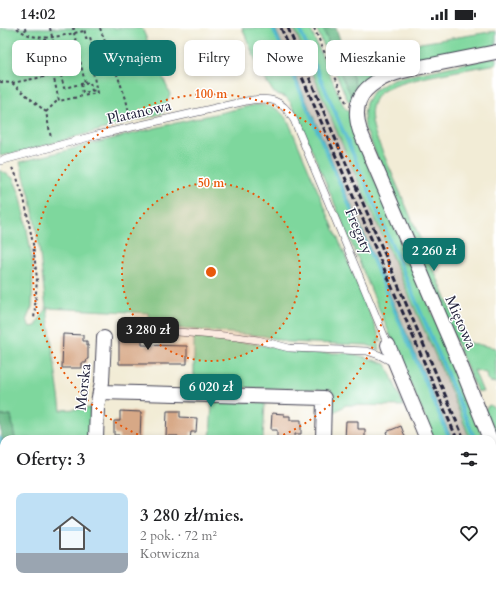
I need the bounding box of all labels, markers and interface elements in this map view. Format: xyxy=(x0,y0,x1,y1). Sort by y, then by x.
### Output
text: 14:02 xyxy=(20,4,55,24)
chip: Kupno xyxy=(12,40,81,76)
chip: Wynajem xyxy=(89,40,176,76)
chip: Filtry xyxy=(184,40,245,76)
chip: Nowe xyxy=(253,40,318,76)
chip: Mieszkanie xyxy=(326,40,420,76)
text: 100 m xyxy=(195,86,228,102)
street label: Platanowa xyxy=(105,95,174,129)
text: 50 m xyxy=(198,175,225,191)
street label: Fregaty xyxy=(340,205,378,257)
pin: 2 260 zł xyxy=(393,238,475,272)
text: 2 260 zł xyxy=(412,242,456,260)
centre of rings xyxy=(204,265,218,279)
street label: Miętowa xyxy=(440,292,482,352)
pin: 3 280 zł xyxy=(107,317,189,351)
text: 3 280 zł xyxy=(126,321,170,339)
street label: Morska xyxy=(71,362,95,412)
pin: 6 020 zł xyxy=(170,374,252,408)
text: 6 020 zł xyxy=(189,378,233,396)
text: Oferty: 3 xyxy=(16,448,85,471)
icon: filters xyxy=(458,448,480,470)
text: 3 280 zł/mies. xyxy=(140,504,244,527)
icon: home xyxy=(48,509,96,557)
icon: heart xyxy=(458,522,480,544)
text: 2 pok. · 72 m² xyxy=(140,527,217,545)
text: Kotwiczna xyxy=(140,545,200,563)

